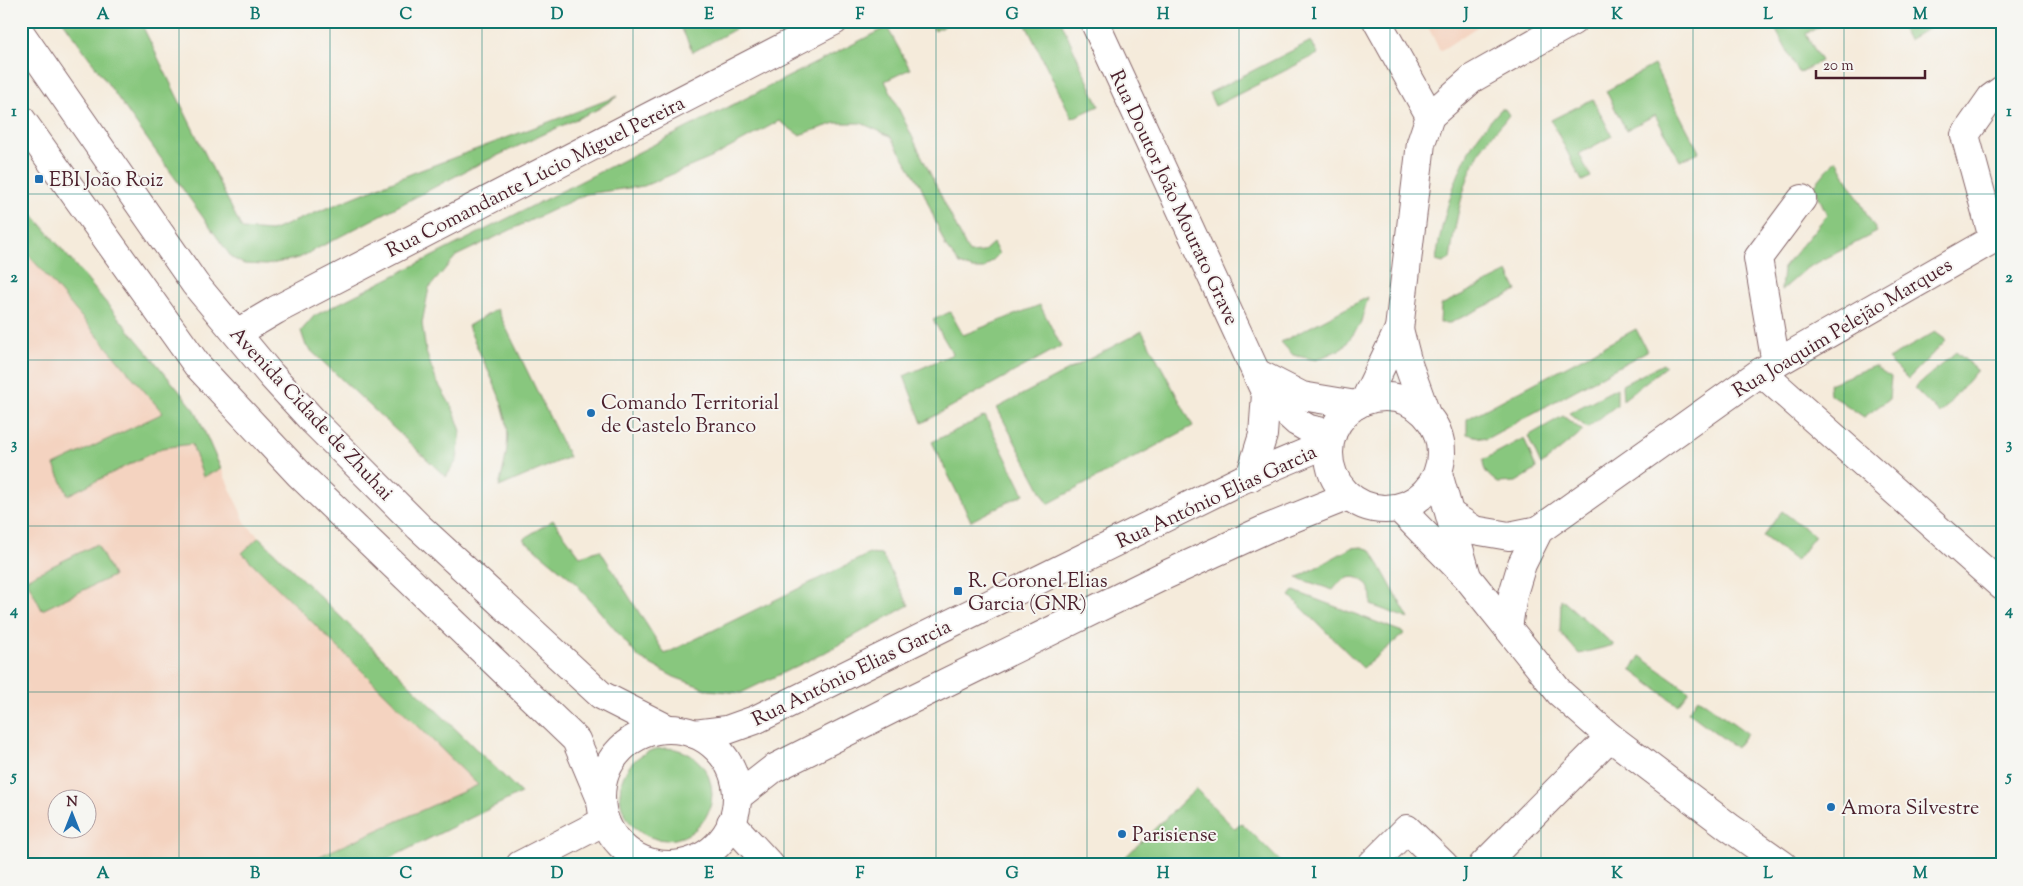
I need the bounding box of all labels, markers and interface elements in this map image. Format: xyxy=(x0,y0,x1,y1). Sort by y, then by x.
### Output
text: A xyxy=(97,4,110,27)
text: B xyxy=(250,4,260,27)
text: C xyxy=(400,4,413,27)
text: D xyxy=(551,4,564,27)
text: E xyxy=(704,4,714,27)
text: F xyxy=(856,4,865,27)
text: G xyxy=(1005,4,1019,27)
text: H xyxy=(1157,4,1170,27)
text: I xyxy=(1311,4,1317,27)
text: J xyxy=(1462,4,1469,27)
text: K xyxy=(1611,4,1623,27)
text: L xyxy=(1763,4,1773,27)
text: M xyxy=(1913,4,1928,27)
scale bar xyxy=(1816,48,1924,80)
text: 20 m xyxy=(1823,56,1854,77)
street label: Rua Doutor João Mourato Grave xyxy=(1101,66,1245,330)
street label: Rua Comandante Lúcio Miguel Pereira xyxy=(382,90,691,266)
text: 1 xyxy=(11,101,17,124)
text: 1 xyxy=(2006,101,2012,124)
place label: EBI João Roiz xyxy=(49,167,163,196)
marker: EBI João Roiz xyxy=(33,173,45,185)
street label: Rua Joaquim Pelejão Marques xyxy=(1728,252,1959,406)
text: 2 xyxy=(10,267,18,290)
text: 2 xyxy=(2005,267,2013,290)
street label: Avenida Cidade de Zhuhai xyxy=(222,321,399,508)
place label: Comando Territorial de Castelo Branco xyxy=(601,390,780,442)
marker: Comando Territorial de Castelo Branco xyxy=(585,407,597,419)
text: 3 xyxy=(11,434,18,457)
text: 3 xyxy=(2006,434,2013,457)
street label: Rua António Elias Garcia xyxy=(1112,439,1322,558)
place label: R. Coronel Elias Garcia (GNR) xyxy=(968,568,1108,620)
marker: R. Coronel Elias Garcia (GNR) xyxy=(952,585,964,597)
text: 4 xyxy=(9,600,18,623)
text: 4 xyxy=(2004,600,2013,623)
street label: Rua António Elias Garcia xyxy=(748,613,957,735)
text: 5 xyxy=(9,766,17,789)
text: 5 xyxy=(2004,766,2012,789)
north arrow xyxy=(48,788,98,838)
text: N xyxy=(66,793,78,813)
place label: Amora Silvestre xyxy=(1841,795,1979,824)
marker: Amora Silvestre xyxy=(1825,801,1837,813)
place label: Parisiense xyxy=(1132,822,1217,851)
marker: Parisiense xyxy=(1116,828,1128,840)
text: A xyxy=(97,863,110,886)
text: B xyxy=(250,863,260,886)
text: C xyxy=(400,863,413,886)
text: D xyxy=(551,863,564,886)
text: E xyxy=(704,863,714,886)
text: F xyxy=(856,863,865,886)
text: G xyxy=(1005,863,1019,886)
text: H xyxy=(1157,863,1170,886)
text: I xyxy=(1311,863,1317,886)
text: J xyxy=(1462,863,1469,886)
text: K xyxy=(1611,863,1623,886)
text: L xyxy=(1763,863,1773,886)
text: M xyxy=(1913,863,1928,886)

